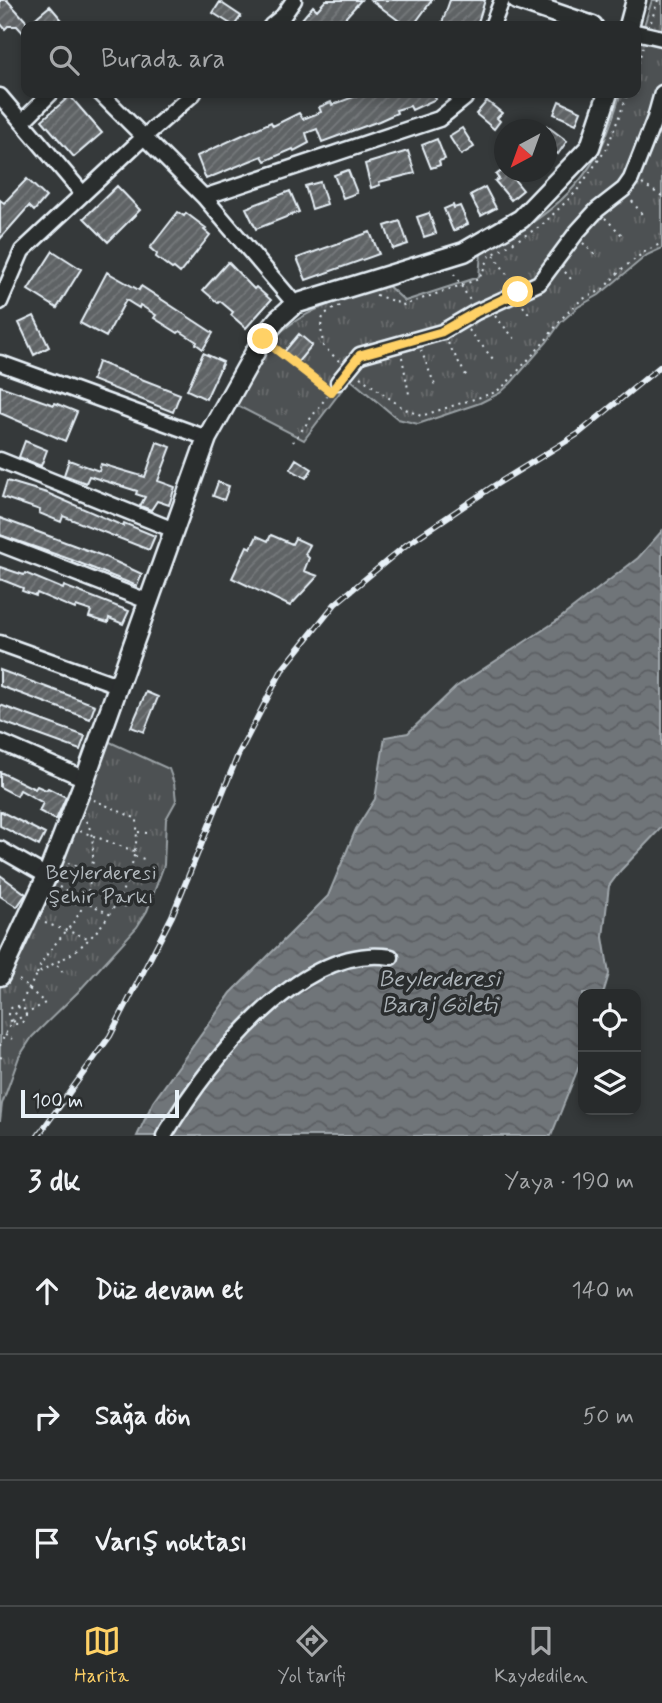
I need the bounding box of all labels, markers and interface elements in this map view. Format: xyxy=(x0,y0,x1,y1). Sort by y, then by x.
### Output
search box xyxy=(21,21,641,98)
icon: search xyxy=(45,41,83,79)
text: Burada ara xyxy=(101,43,225,77)
north arrow xyxy=(494,119,557,182)
route start xyxy=(502,276,533,307)
route end xyxy=(247,323,278,354)
park label: Beylerderesi Şehir Parkı xyxy=(45,859,157,911)
water label: Beylerderesi Baraj Göleti xyxy=(378,965,501,1021)
map controls xyxy=(578,989,641,1115)
button: locate xyxy=(578,989,641,1052)
button: layers xyxy=(578,1052,641,1115)
scale bar xyxy=(21,1087,178,1119)
text: 100 m xyxy=(32,1089,83,1114)
text: 3 dk xyxy=(28,1162,80,1201)
text: Yaya · 190 m xyxy=(504,1167,634,1197)
icon: ahead xyxy=(28,1272,66,1310)
text: Düz devam et xyxy=(95,1274,243,1308)
text: 140 m xyxy=(571,1276,634,1306)
icon: right xyxy=(28,1398,66,1436)
text: Sağa dön xyxy=(95,1400,191,1434)
text: 50 m xyxy=(583,1402,634,1432)
icon: arrive xyxy=(28,1524,66,1562)
text: Varış noktası xyxy=(95,1526,247,1560)
tab: Harita xyxy=(74,1622,129,1689)
tab: Yol tarifi xyxy=(278,1622,346,1689)
tab: Kaydedilen xyxy=(494,1622,588,1689)

